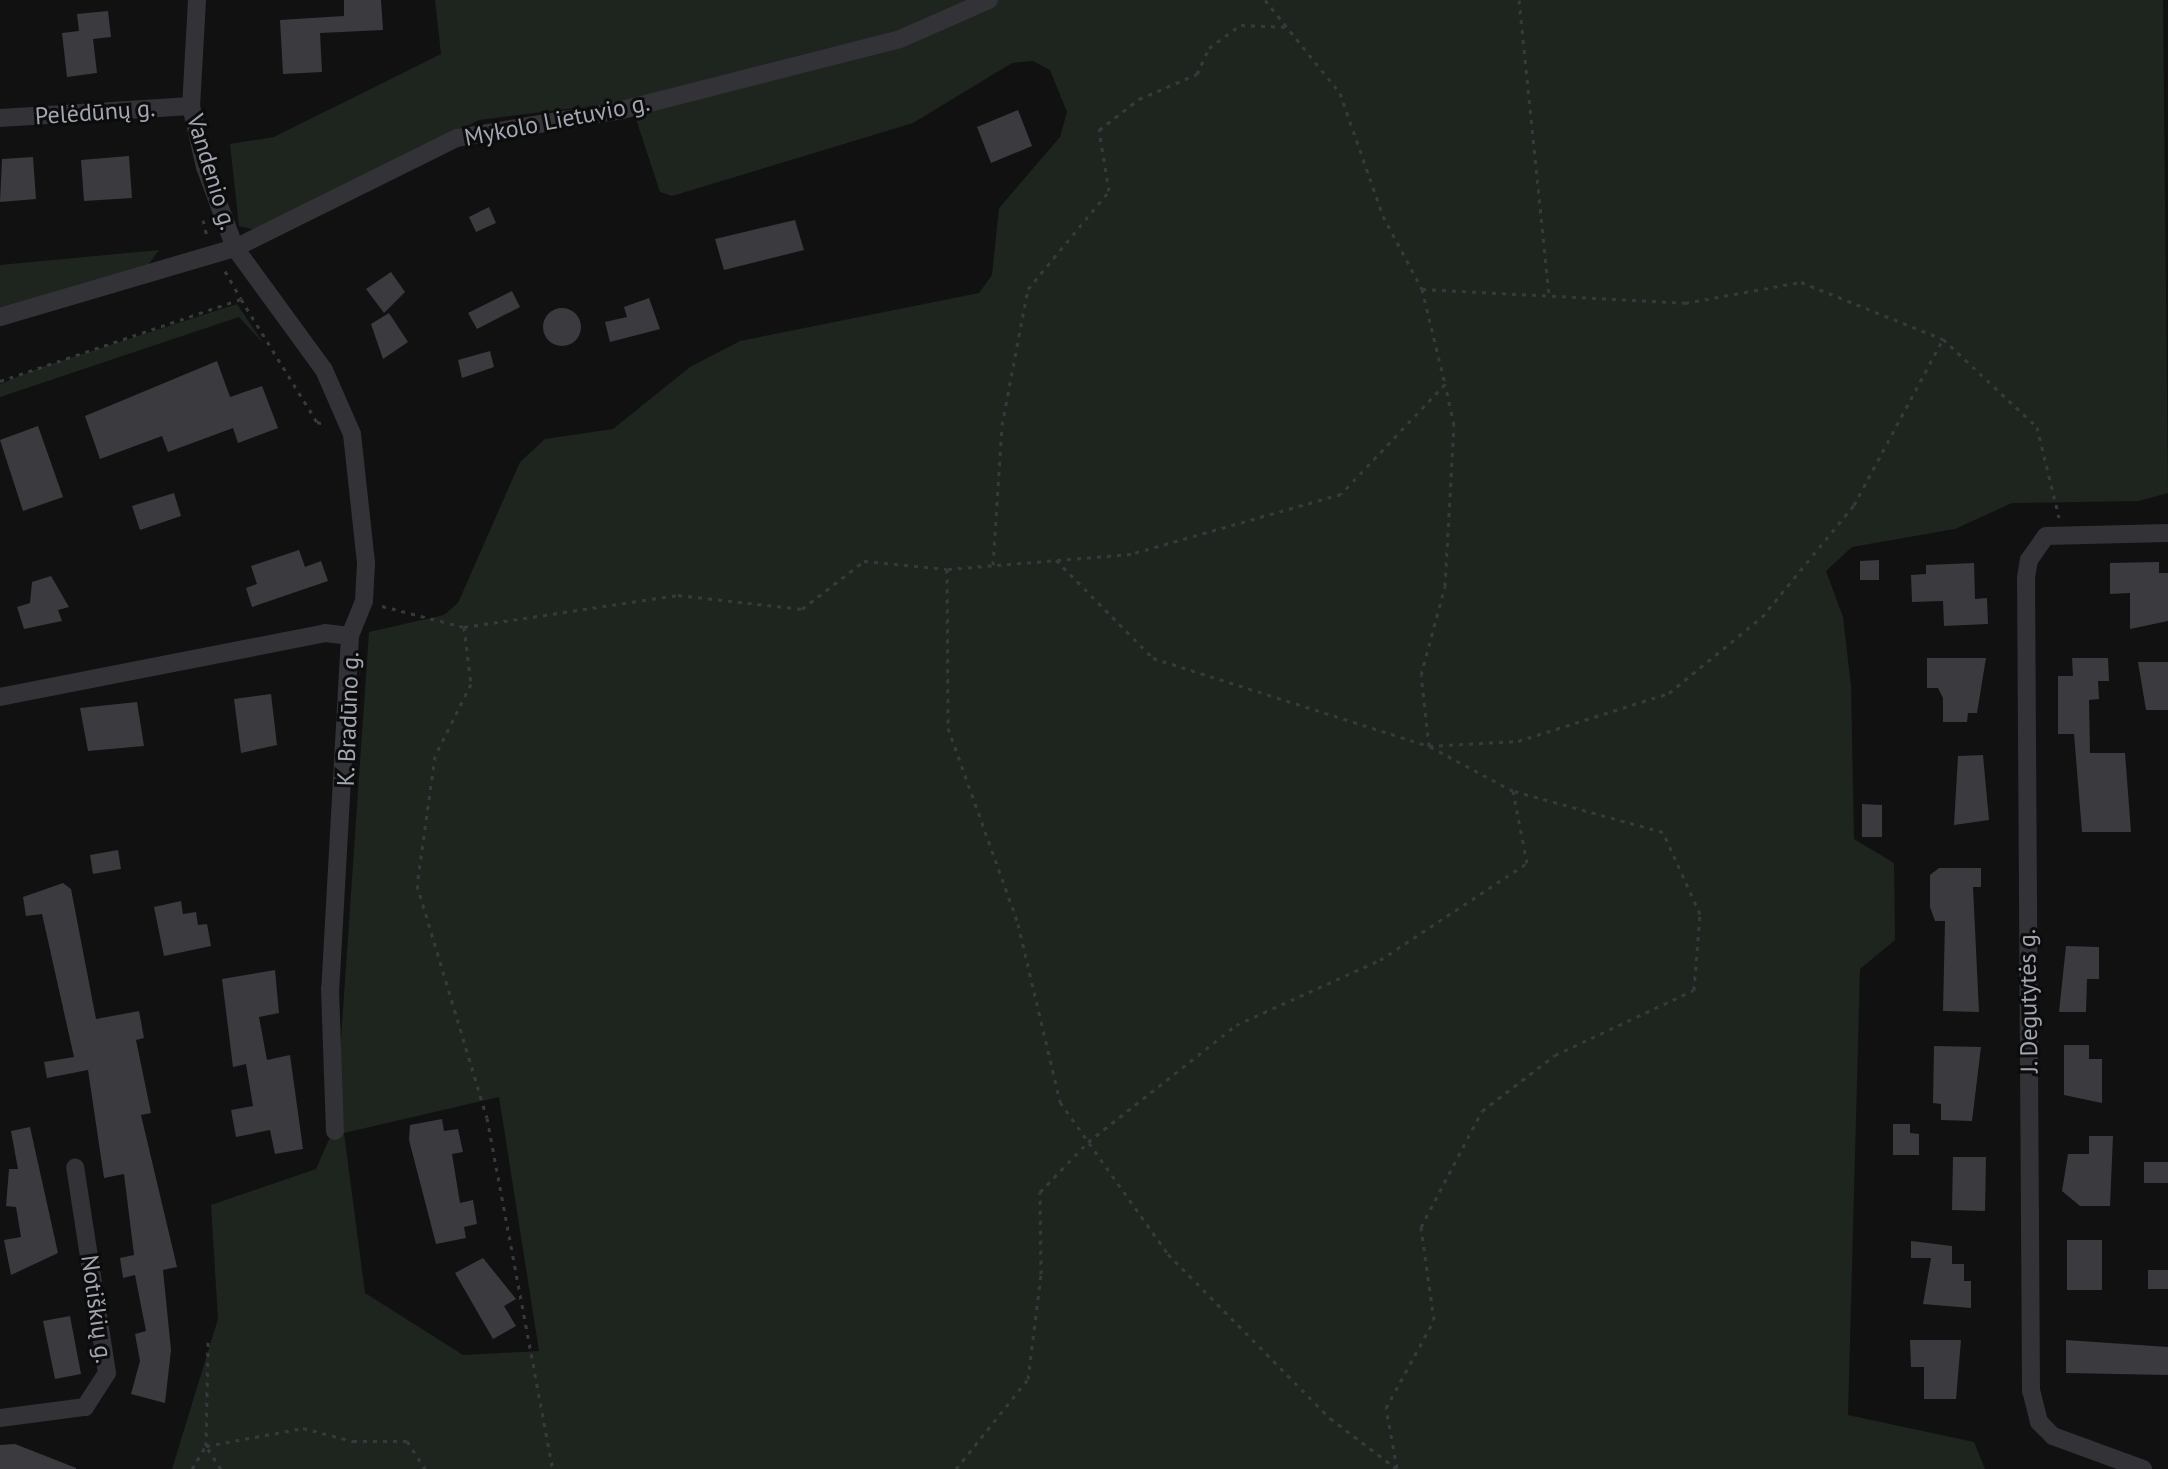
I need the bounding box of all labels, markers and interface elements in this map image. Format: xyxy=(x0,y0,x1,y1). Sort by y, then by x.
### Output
street label: Mykolo Lietuvio g. xyxy=(462,88,652,152)
street label: Pelėdūnų g. xyxy=(34,93,156,131)
street label: Vandenio g. xyxy=(181,111,243,233)
street label: K. Bradūno g. xyxy=(331,650,365,788)
street label: J. Degutytės g. xyxy=(2012,928,2044,1074)
street label: Notiškių g. xyxy=(75,1253,119,1365)

